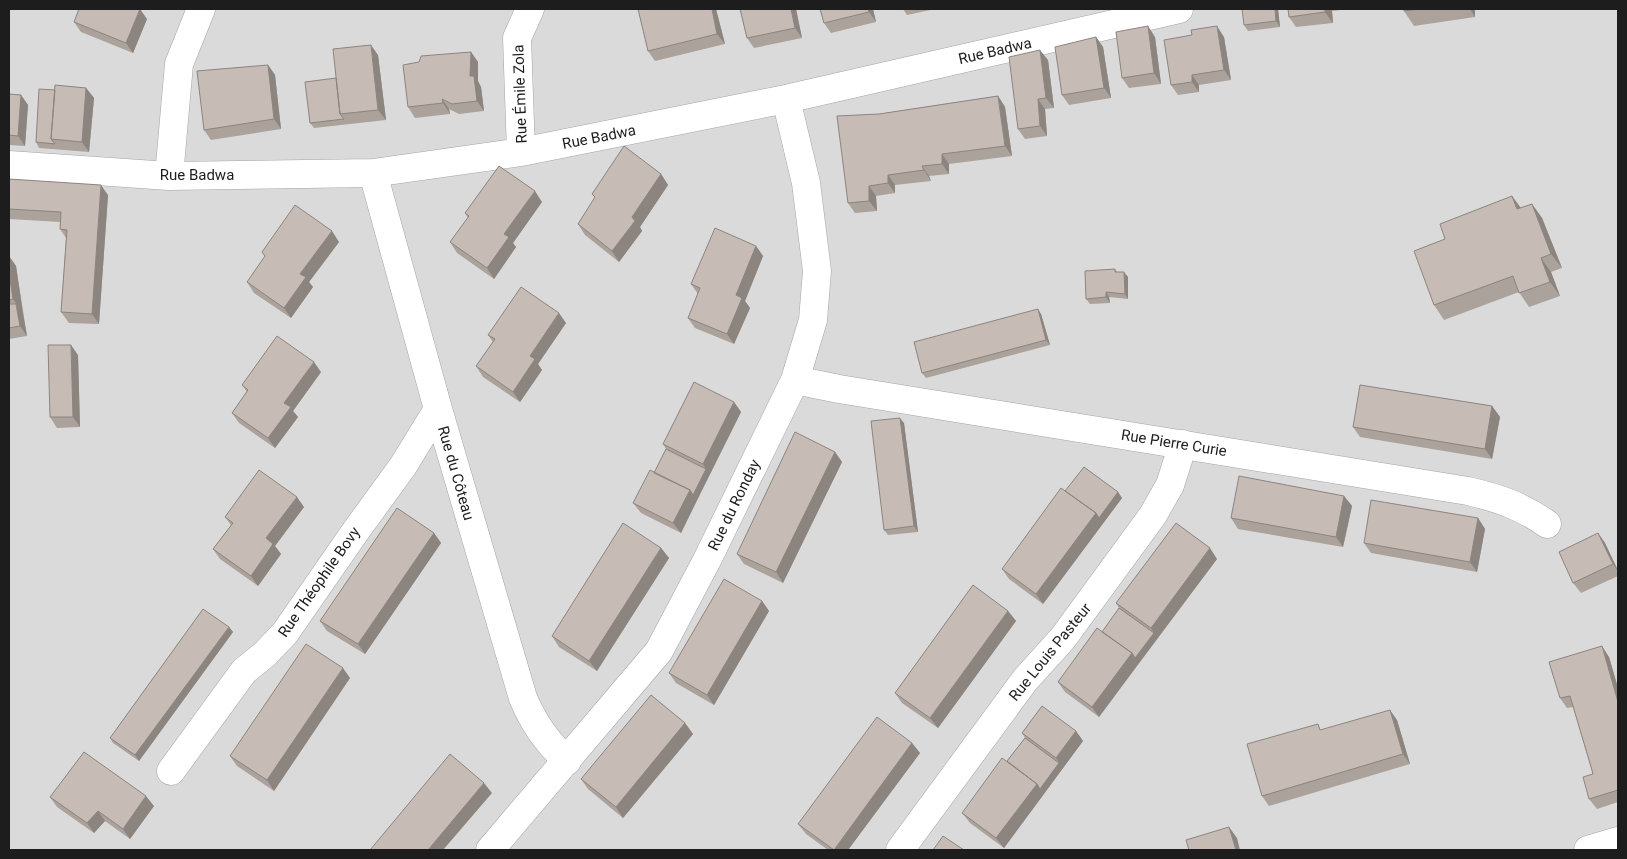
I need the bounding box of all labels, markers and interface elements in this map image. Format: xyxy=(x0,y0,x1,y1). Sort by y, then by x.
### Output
street label: Rue Badwa xyxy=(957,34,1033,68)
street label: Rue Émile Zola xyxy=(509,44,531,144)
street label: Rue Badwa xyxy=(561,121,637,153)
street label: Rue Badwa xyxy=(160,166,234,184)
street label: Rue du Côteau xyxy=(434,424,478,522)
street label: Rue Pierre Curie xyxy=(1120,426,1228,460)
street label: Rue du Ronday xyxy=(704,456,764,554)
street label: Rue Théophile Bovy xyxy=(274,523,364,641)
street label: Rue Louis Pasteur xyxy=(1005,599,1095,705)

